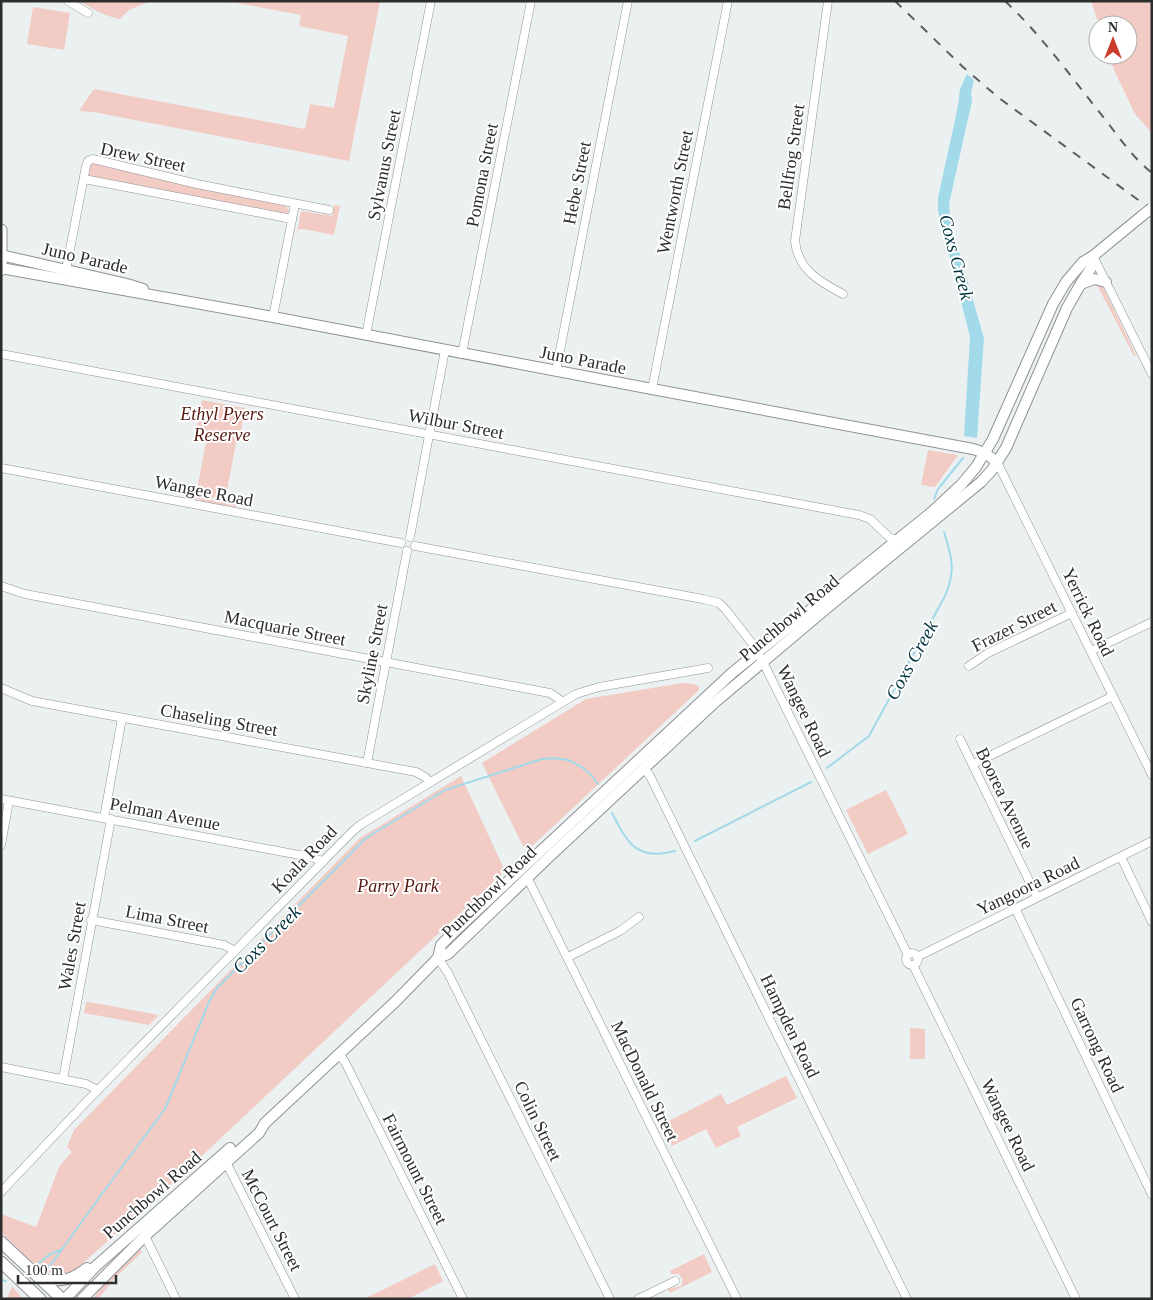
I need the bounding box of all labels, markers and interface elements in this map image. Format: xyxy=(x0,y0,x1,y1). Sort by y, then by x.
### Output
north arrow xyxy=(1088,15,1138,65)
text: N xyxy=(1108,20,1118,35)
street label: Bellfrog Street xyxy=(774,103,808,211)
street label: Sylvanus Street xyxy=(363,108,405,222)
street label: Pomona Street xyxy=(462,121,502,229)
street label: Wentworth Street xyxy=(653,128,697,256)
street label: Drew Street xyxy=(99,138,187,176)
street label: Hebe Street xyxy=(559,140,595,226)
water label: Coxs Creek xyxy=(935,212,978,303)
street label: Juno Parade xyxy=(40,238,130,278)
street label: Juno Parade xyxy=(538,342,628,378)
park label: Ethyl Pyers Reserve xyxy=(179,404,264,445)
street label: Wilbur Street xyxy=(407,405,505,443)
street label: Wangee Road xyxy=(153,472,255,510)
street label: Yerrick Road xyxy=(1058,565,1118,659)
street label: Punchbowl Road xyxy=(735,571,843,665)
street label: Frazer Street xyxy=(968,596,1060,656)
street label: Skyline Street xyxy=(353,602,391,706)
street label: Macquarie Street xyxy=(222,606,348,650)
water label: Coxs Creek xyxy=(881,616,942,704)
street label: Wangee Road xyxy=(773,662,835,760)
street label: Chaseling Street xyxy=(159,700,279,740)
street label: Boorea Avenue xyxy=(972,744,1038,852)
street label: Pelman Avenue xyxy=(108,793,222,835)
street label: Koala Road xyxy=(267,821,341,897)
street label: Punchbowl Road xyxy=(438,842,540,942)
street label: Yangoora Road xyxy=(973,853,1083,919)
park label: Parry Park xyxy=(356,876,440,896)
street label: Wales Street xyxy=(54,900,90,992)
street label: Lima Street xyxy=(124,901,210,937)
water label: Coxs Creek xyxy=(228,901,305,978)
street label: Hampden Road xyxy=(756,971,824,1081)
street label: Garrong Road xyxy=(1066,994,1128,1096)
street label: MacDonald Street xyxy=(607,1018,683,1144)
street label: Wangee Road xyxy=(977,1076,1039,1174)
street label: Colin Street xyxy=(510,1078,566,1164)
street label: Fairmount Street xyxy=(379,1110,451,1228)
street label: Punchbowl Road xyxy=(99,1147,205,1243)
street label: McCourt Street xyxy=(238,1166,306,1274)
scale bar xyxy=(18,1252,115,1284)
text: 100 m xyxy=(25,1262,63,1278)

